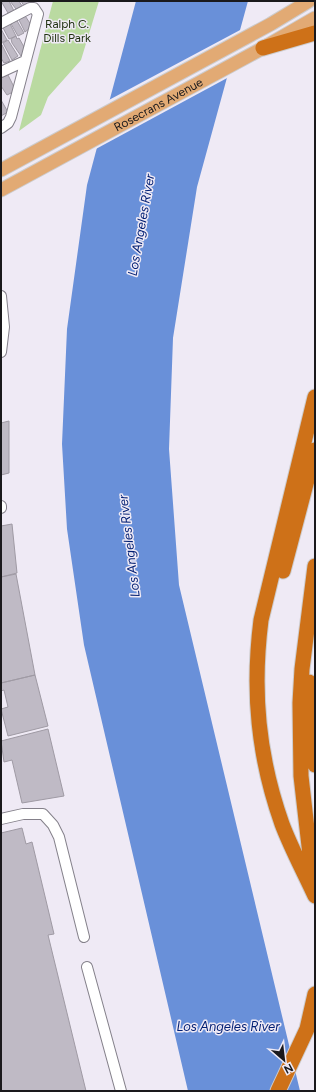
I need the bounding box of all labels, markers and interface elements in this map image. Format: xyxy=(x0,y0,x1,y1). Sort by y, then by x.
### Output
park label: Ralph C. Dills Park xyxy=(43,17,91,45)
street label: Rosecrans Avenue xyxy=(111,75,206,134)
water label: Los Angeles River xyxy=(125,172,157,277)
water label: Los Angeles River xyxy=(115,493,143,598)
water label: Los Angeles River xyxy=(176,1019,280,1034)
north arrow xyxy=(264,1040,304,1080)
text: N xyxy=(282,1061,295,1076)

